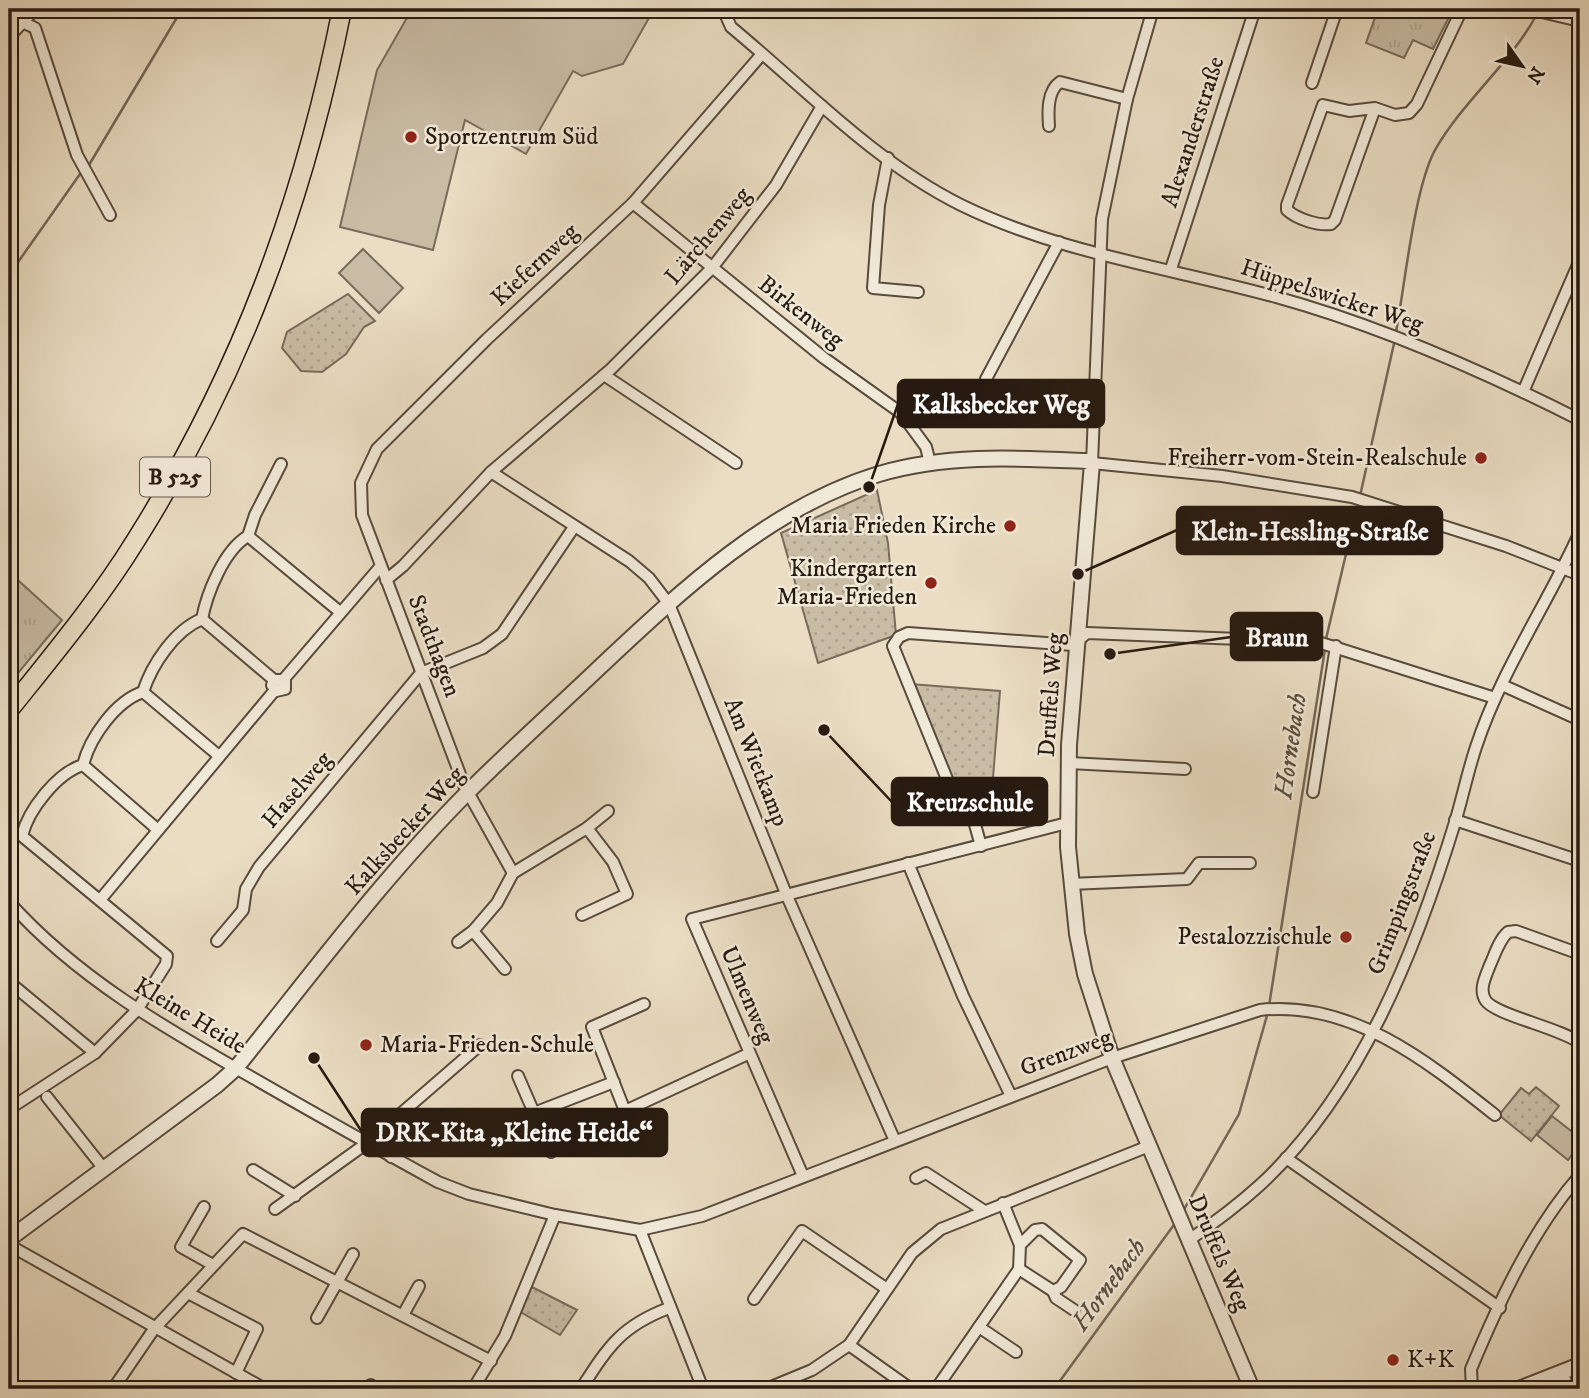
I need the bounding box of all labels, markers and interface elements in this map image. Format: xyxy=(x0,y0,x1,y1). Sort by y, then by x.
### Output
north arrow xyxy=(1488,32,1558,102)
street label: Alexanderstraße xyxy=(1154,53,1232,211)
text: N xyxy=(1521,62,1549,88)
place label: Sportzentrum Süd xyxy=(425,122,598,152)
marker: Sportzentrum Süd xyxy=(403,129,419,145)
street label: Lärchenweg xyxy=(658,181,758,291)
street label: Kiefernweg xyxy=(485,217,585,313)
street label: Hüppelswicker Weg xyxy=(1237,252,1428,340)
street label: Birkenweg xyxy=(752,269,850,355)
callout: Kalksbecker Weg xyxy=(898,380,1104,427)
text: Kalksbecker Weg xyxy=(912,389,1091,422)
place label: Freiherr-vom-Stein-Realschule xyxy=(1167,443,1467,473)
marker: Freiherr-vom-Stein-Realschule xyxy=(1473,450,1489,466)
road number: B 525 xyxy=(140,457,210,496)
callout: Klein-Hessling-Straße xyxy=(1177,507,1442,554)
place label: Maria Frieden Kirche xyxy=(791,511,996,541)
text: Klein-Hessling-Straße xyxy=(1191,516,1429,549)
marker: Maria Frieden Kirche xyxy=(1002,518,1018,534)
place label: Kindergarten Maria-Frieden xyxy=(777,554,917,612)
marker: Kindergarten Maria-Frieden xyxy=(923,575,939,591)
street label: Stadthagen xyxy=(401,591,467,702)
callout: Braun xyxy=(1231,613,1322,660)
text: Braun xyxy=(1245,622,1309,655)
street label: Druffels Weg xyxy=(1032,632,1070,758)
water label: Hornebach xyxy=(1267,691,1315,802)
street label: Am Wietkamp xyxy=(717,693,795,831)
street label: Haselweg xyxy=(255,745,339,835)
street label: Kalksbecker Weg xyxy=(339,760,471,902)
callout: Kreuzschule xyxy=(892,778,1047,825)
text: Kreuzschule xyxy=(907,787,1034,820)
street label: Grimpingstraße xyxy=(1361,827,1443,979)
place label: Pestalozzischule xyxy=(1177,922,1332,952)
marker: Pestalozzischule xyxy=(1338,929,1354,945)
street label: Ulmenweg xyxy=(713,942,781,1049)
street label: Kleine Heide xyxy=(128,971,252,1061)
street label: Grenzweg xyxy=(1016,1022,1116,1083)
place label: Maria-Frieden-Schule xyxy=(380,1030,594,1060)
marker: Maria-Frieden-Schule xyxy=(358,1037,374,1053)
callout: DRK-Kita „Kleine Heide“ xyxy=(362,1109,667,1156)
text: DRK-Kita „Kleine Heide“ xyxy=(376,1117,653,1150)
street label: Druffels Weg xyxy=(1181,1190,1257,1316)
water label: Hornebach xyxy=(1064,1232,1154,1339)
place label: K+K xyxy=(1407,1345,1454,1375)
marker: K+K xyxy=(1385,1352,1401,1368)

